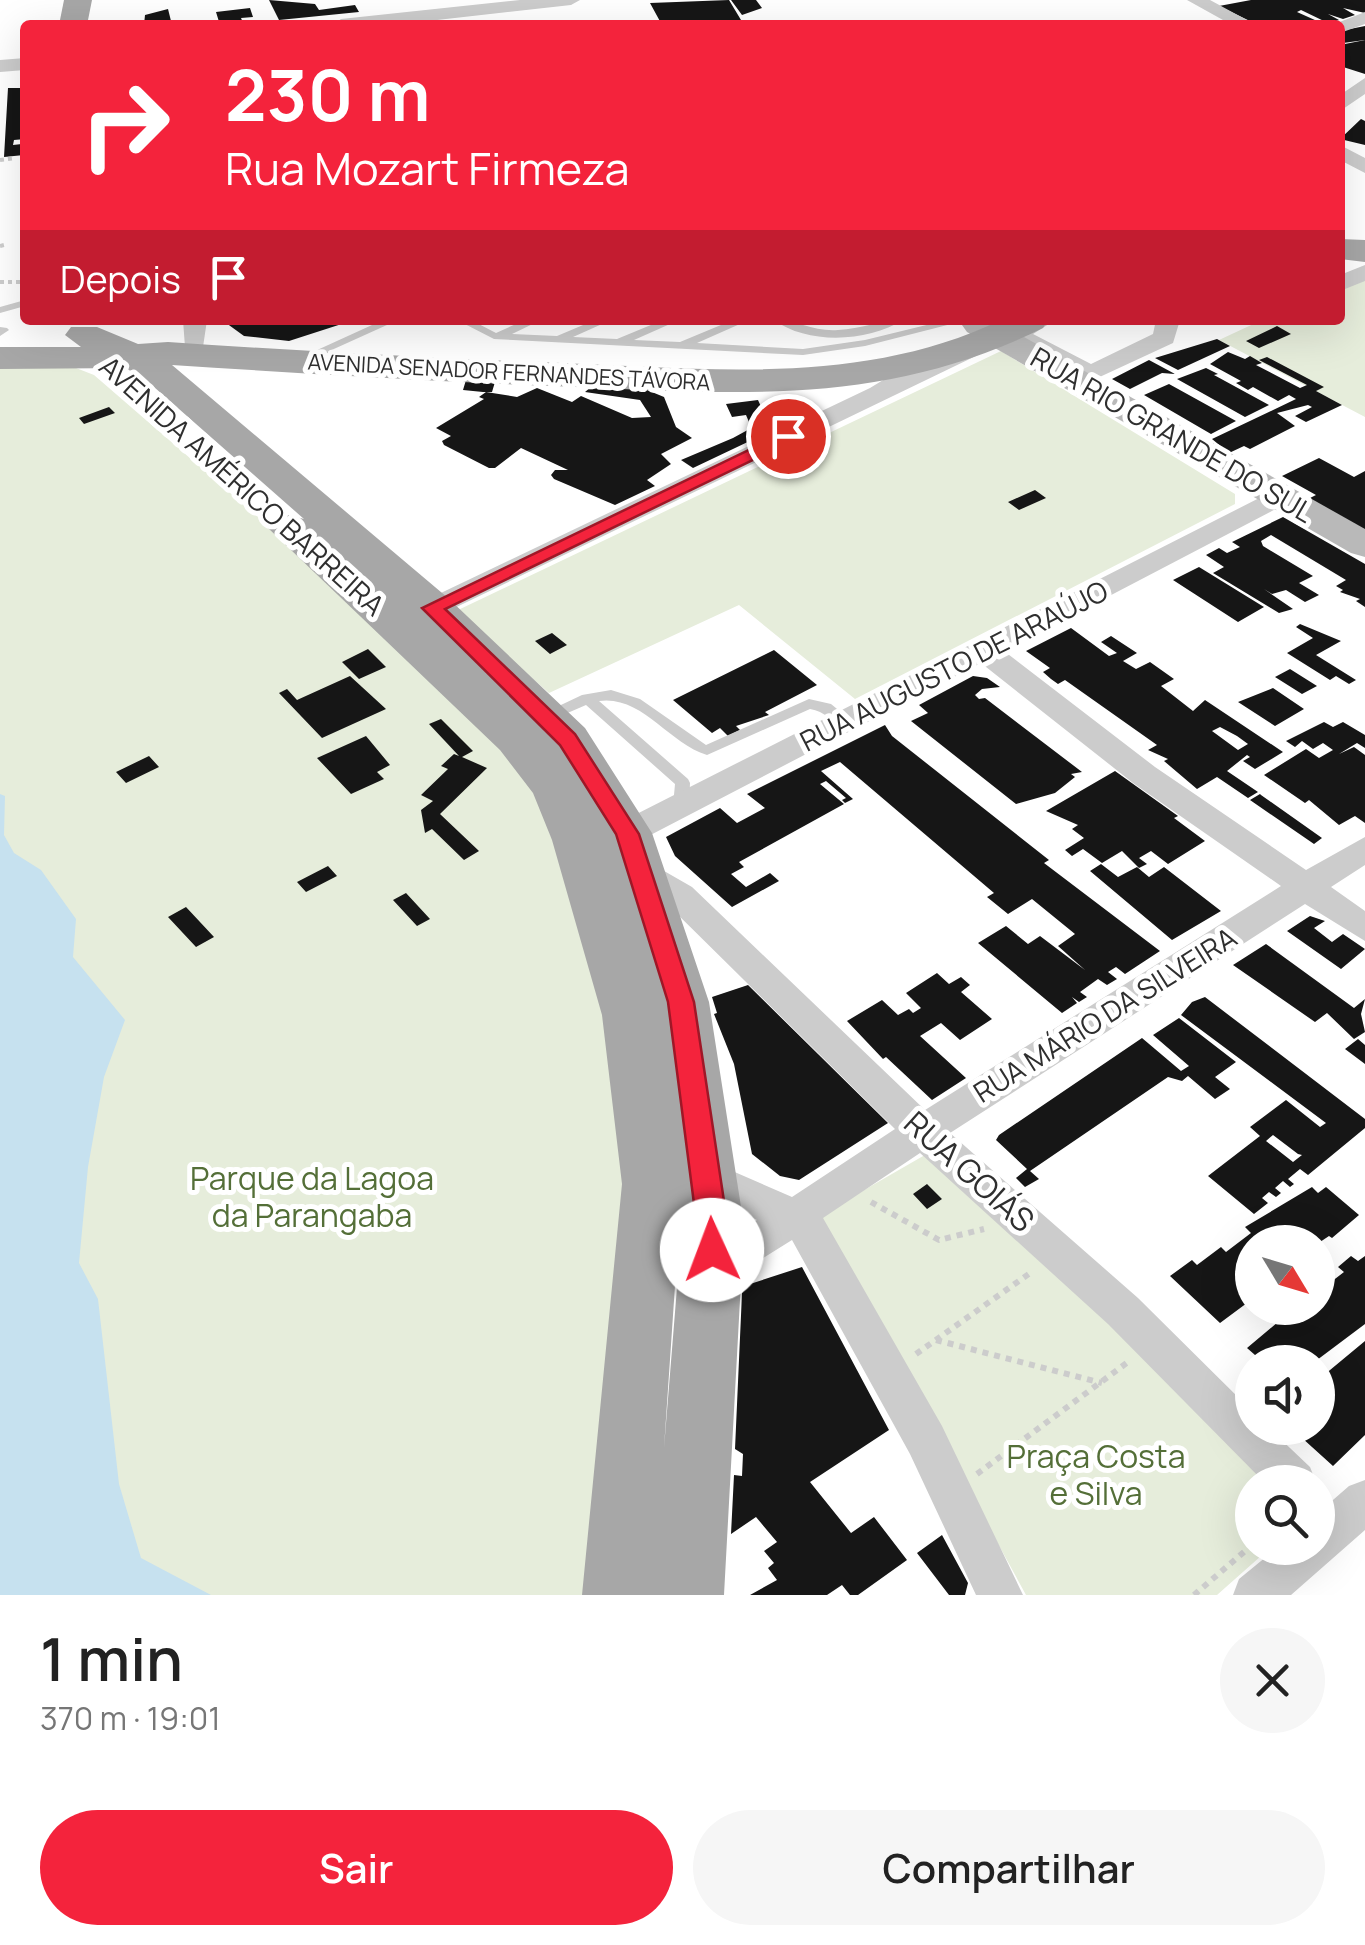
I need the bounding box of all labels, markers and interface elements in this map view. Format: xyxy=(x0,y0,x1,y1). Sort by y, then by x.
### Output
text: 230 m xyxy=(225,46,430,142)
icon: right xyxy=(60,60,190,190)
text: Rua Mozart Firmeza xyxy=(225,137,630,199)
icon: arrive xyxy=(201,250,256,305)
text: Depois xyxy=(60,252,181,304)
street label: RUA RIO GRANDE DO SUL xyxy=(1024,338,1321,531)
street label: AVENIDA SENADOR FERNANDES TÁVORA xyxy=(307,346,711,398)
street label: AVENIDA AMÉRICO BARREIRA xyxy=(92,347,394,624)
pin xyxy=(746,394,831,479)
icon: arrive xyxy=(761,409,816,464)
street label: RUA AUGUSTO DE ARAÚJO xyxy=(793,571,1114,759)
street label: RUA MÁRIO DA SILVEIRA xyxy=(966,918,1243,1111)
street label: RUA GOIÁS xyxy=(895,1101,1044,1241)
park label: Parque da Lagoa da Parangaba xyxy=(190,1156,434,1237)
position arrow xyxy=(660,1198,764,1302)
north arrow xyxy=(1235,1225,1335,1325)
map controls xyxy=(1235,1225,1335,1565)
button: sound xyxy=(1235,1345,1335,1445)
park label: Praça Costa e Silva xyxy=(1007,1434,1185,1515)
button: search xyxy=(1235,1465,1335,1565)
text: 1 min xyxy=(40,1617,183,1699)
button: close xyxy=(1220,1628,1325,1733)
text: 370 m · 19:01 xyxy=(40,1696,221,1740)
button: Sair xyxy=(40,1810,673,1925)
button: Compartilhar xyxy=(693,1810,1325,1925)

